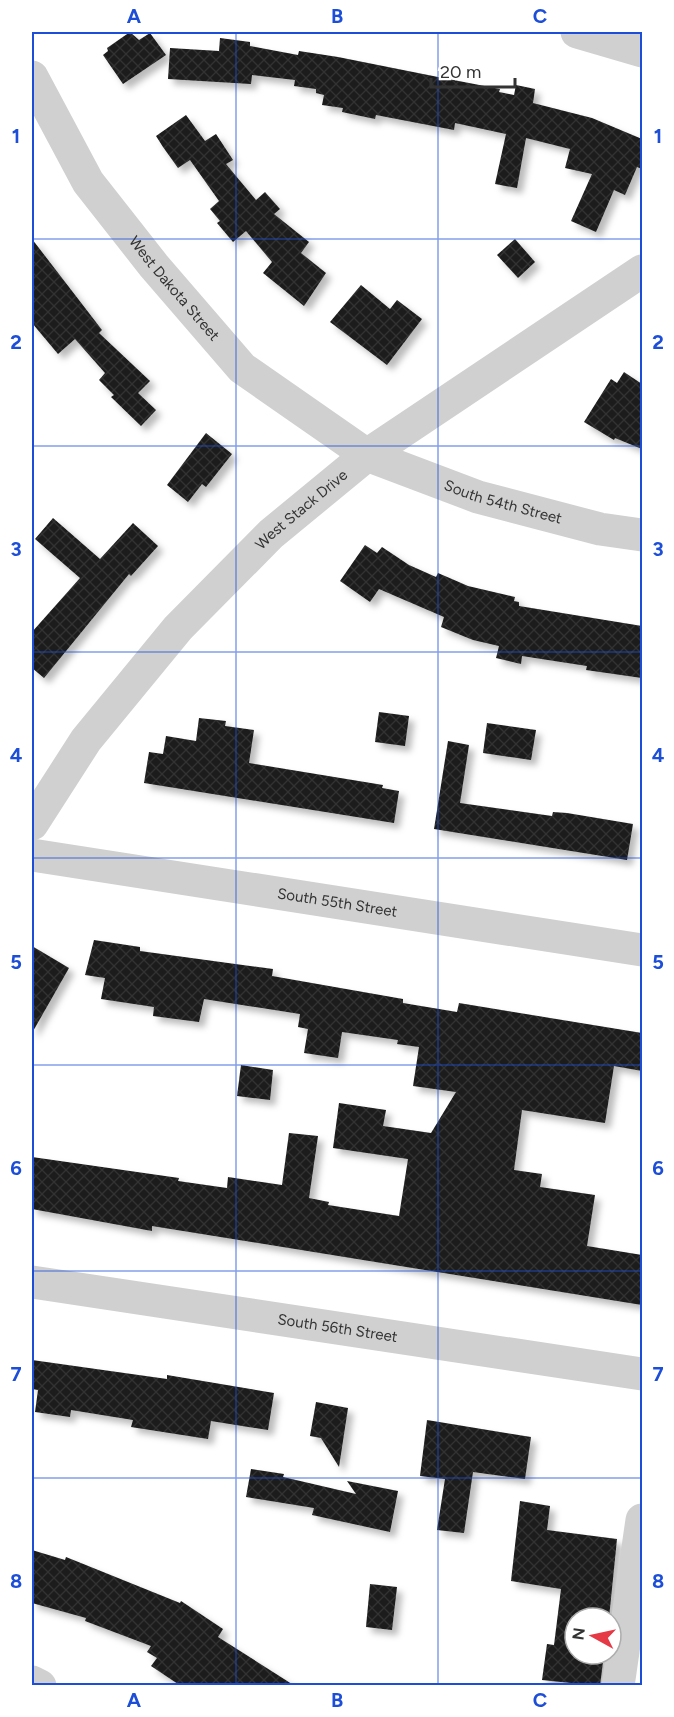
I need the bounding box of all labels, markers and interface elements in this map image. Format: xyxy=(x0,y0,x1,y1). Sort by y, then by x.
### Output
text: A xyxy=(127,4,142,28)
text: B xyxy=(331,4,343,28)
text: C xyxy=(533,4,547,28)
scale bar xyxy=(431,51,515,89)
text: 20 m xyxy=(440,61,481,83)
text: 1 xyxy=(12,124,20,148)
text: 1 xyxy=(654,124,662,148)
street label: West Dakota Street xyxy=(125,233,224,345)
text: 2 xyxy=(10,330,22,354)
text: 2 xyxy=(652,330,664,354)
street label: West Stack Drive xyxy=(252,466,351,553)
street label: South 54th Street xyxy=(442,476,564,528)
text: 3 xyxy=(10,537,22,561)
text: 3 xyxy=(652,537,664,561)
text: 4 xyxy=(10,743,23,767)
text: 4 xyxy=(652,743,665,767)
street label: South 55th Street xyxy=(276,884,399,921)
text: 5 xyxy=(10,950,22,974)
text: 5 xyxy=(652,950,664,974)
text: 6 xyxy=(10,1156,22,1180)
text: 6 xyxy=(652,1156,664,1180)
street label: South 56th Street xyxy=(276,1310,399,1346)
text: 7 xyxy=(10,1362,22,1386)
text: 7 xyxy=(652,1362,664,1386)
text: 8 xyxy=(10,1569,22,1593)
text: 8 xyxy=(652,1569,664,1593)
north arrow xyxy=(563,1606,623,1666)
text: N xyxy=(568,1627,589,1641)
text: A xyxy=(127,1688,142,1712)
text: B xyxy=(331,1688,343,1712)
text: C xyxy=(533,1688,547,1712)

